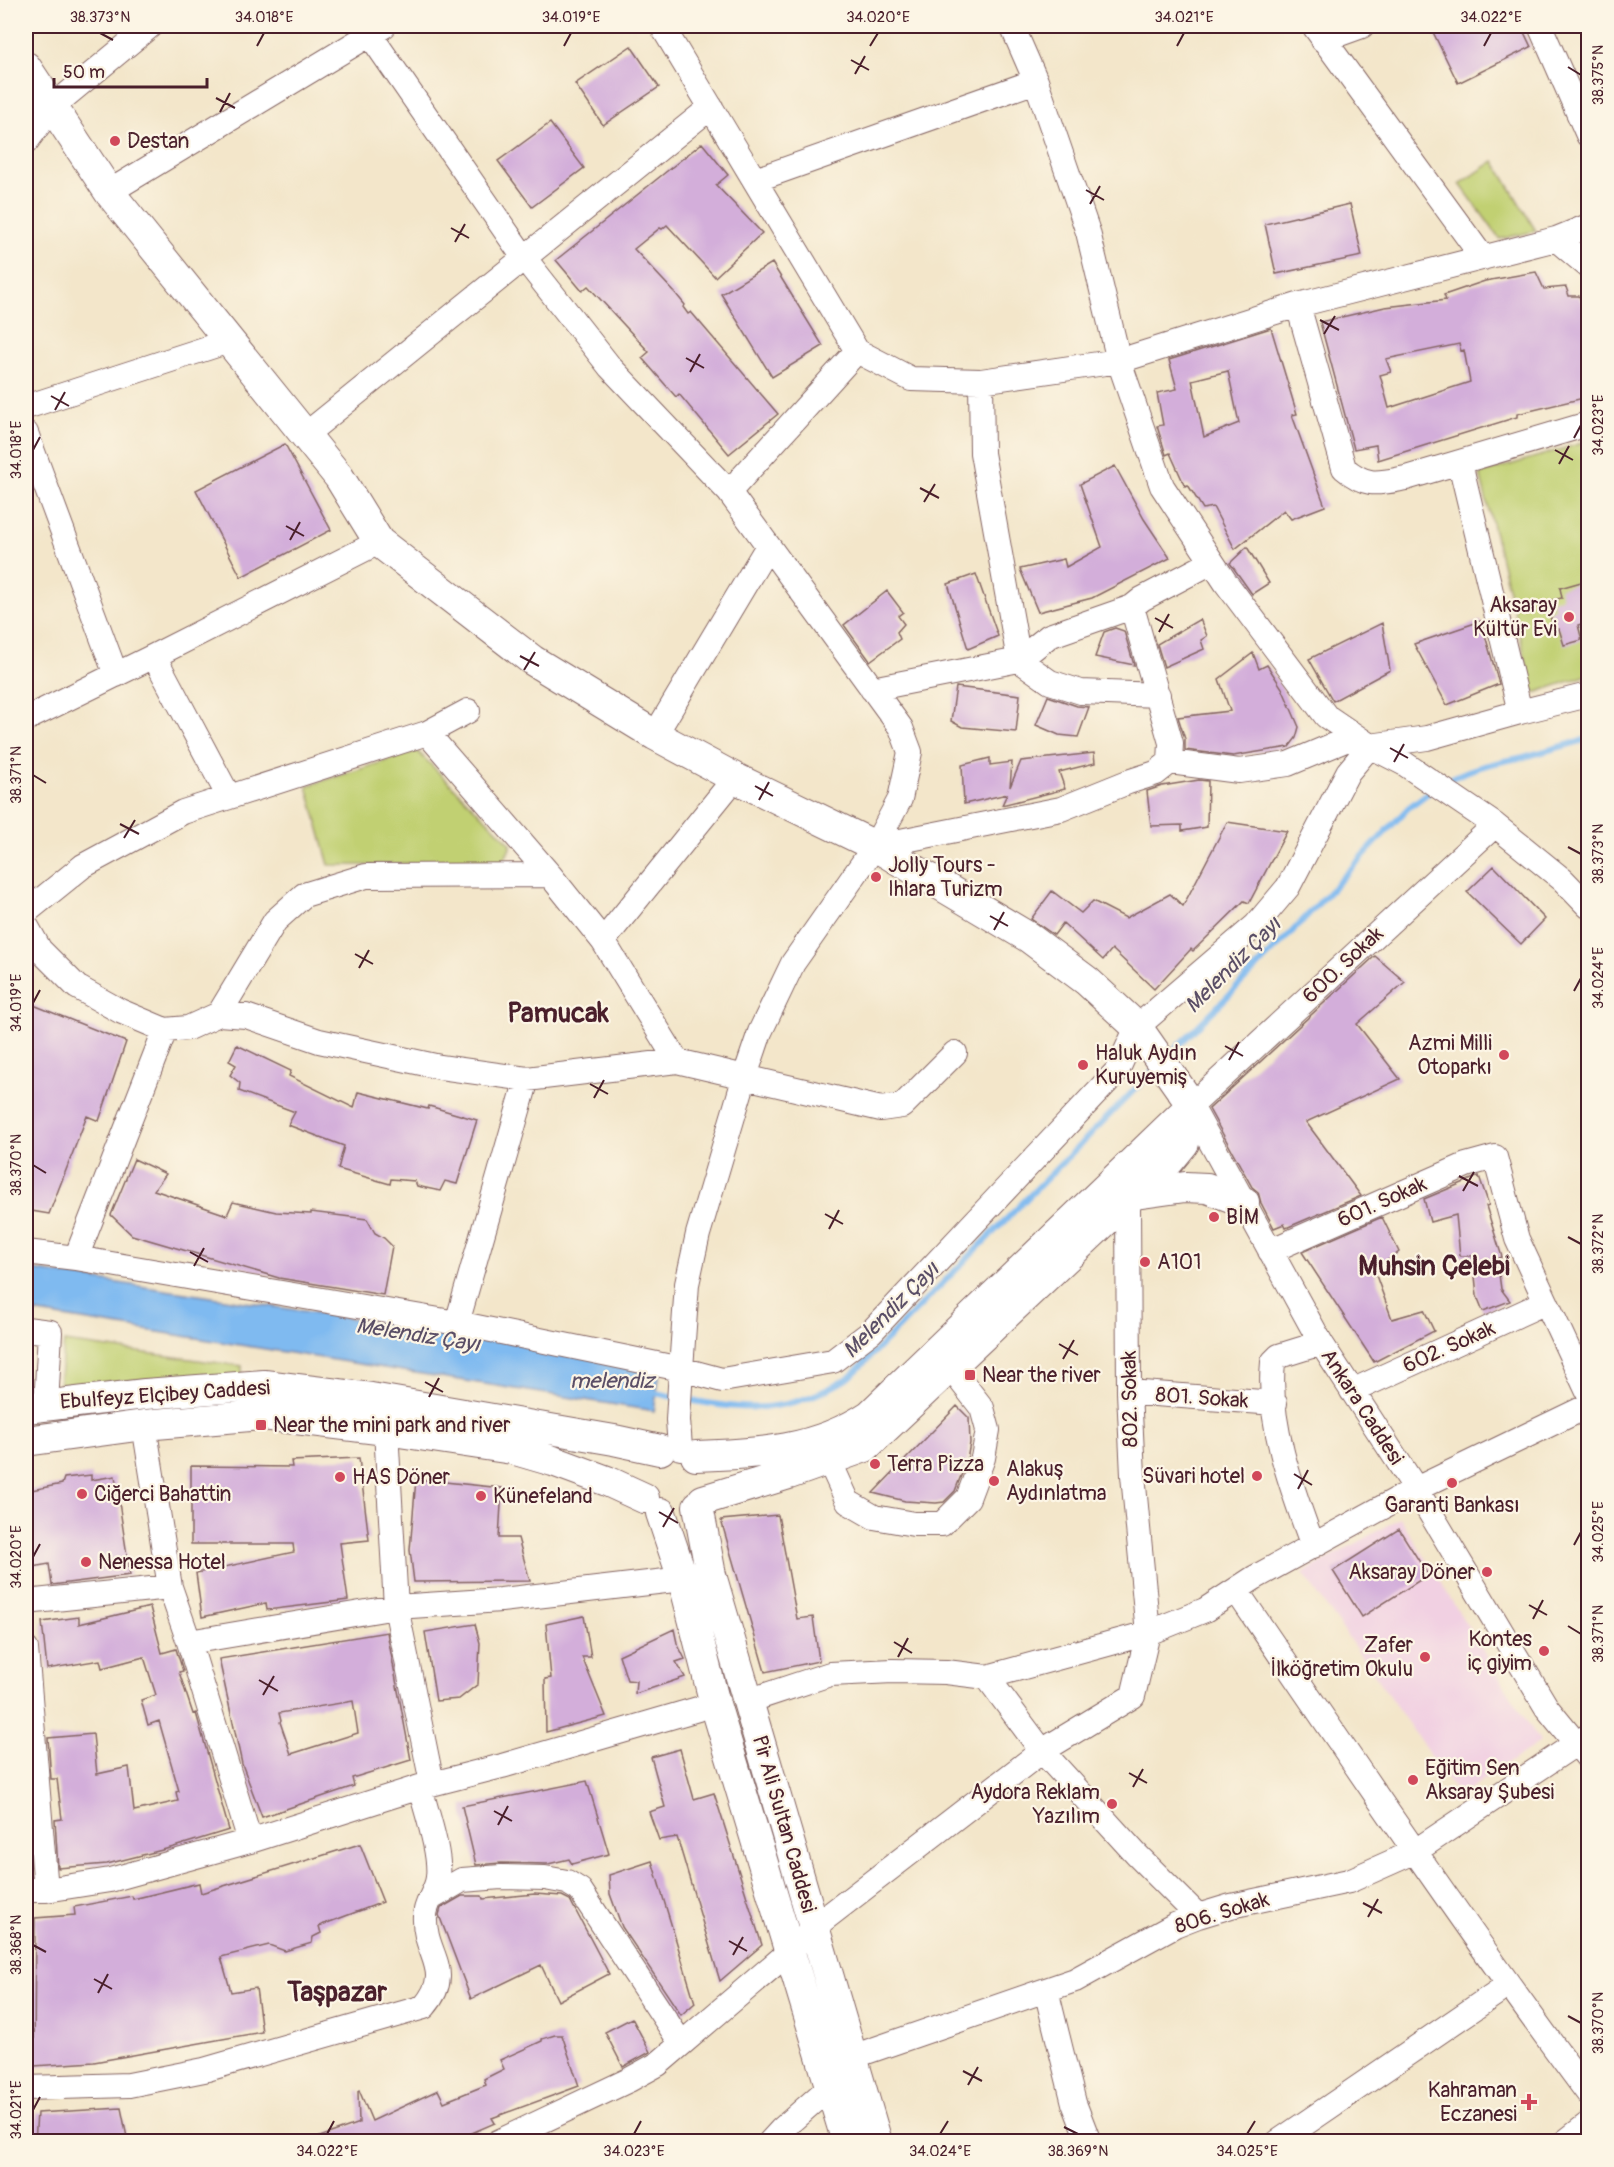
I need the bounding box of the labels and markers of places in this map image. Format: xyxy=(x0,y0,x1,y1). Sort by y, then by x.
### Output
place label: Destan xyxy=(127,128,189,155)
marker: Destan xyxy=(108,134,122,148)
place label: Aksaray Kültür Evi xyxy=(1473,592,1557,643)
marker: Aksaray Kültür Evi xyxy=(1562,610,1576,624)
place label: Jolly Tours - Ihlara Turizm xyxy=(888,852,1003,903)
marker: Jolly Tours - Ihlara Turizm xyxy=(869,870,883,884)
place label: Azmi Milli Otoparkı xyxy=(1408,1030,1492,1081)
place label: Haluk Aydın Kuruyemiş xyxy=(1095,1040,1197,1091)
marker: Azmi Milli Otoparkı xyxy=(1497,1048,1511,1062)
marker: Haluk Aydın Kuruyemiş xyxy=(1076,1058,1090,1072)
place label: BİM xyxy=(1226,1204,1259,1231)
marker: BİM xyxy=(1207,1210,1221,1224)
place label: A101 xyxy=(1157,1249,1201,1276)
marker: A101 xyxy=(1138,1255,1152,1269)
place label: Near the river xyxy=(982,1362,1101,1389)
marker: Near the river xyxy=(963,1368,977,1382)
place label: Near the mini park and river xyxy=(273,1412,511,1439)
marker: Near the mini park and river xyxy=(254,1418,268,1432)
place label: Terra Pizza xyxy=(887,1451,984,1478)
place label: Alakuş Aydınlatma xyxy=(1006,1456,1107,1507)
marker: Terra Pizza xyxy=(868,1457,882,1471)
place label: Süvari hotel xyxy=(1142,1463,1245,1490)
place label: HAS Döner xyxy=(352,1464,451,1491)
marker: Süvari hotel xyxy=(1250,1469,1264,1483)
marker: HAS Döner xyxy=(333,1470,347,1484)
marker: Alakuş Aydınlatma xyxy=(987,1474,1001,1488)
marker: Garanti Bankası xyxy=(1445,1476,1459,1490)
place label: Ciğerci Bahattin xyxy=(94,1481,231,1508)
place label: Künefeland xyxy=(493,1483,593,1510)
marker: Ciğerci Bahattin xyxy=(75,1487,89,1501)
marker: Künefeland xyxy=(474,1489,488,1503)
place label: Garanti Bankası xyxy=(1384,1492,1520,1519)
place label: Nenessa Hotel xyxy=(98,1549,226,1576)
marker: Nenessa Hotel xyxy=(79,1555,93,1569)
place label: Aksaray Döner xyxy=(1348,1559,1475,1586)
marker: Aksaray Döner xyxy=(1480,1565,1494,1579)
place label: Kontes iç giyim xyxy=(1468,1626,1533,1677)
place label: Zafer İlköğretim Okulu xyxy=(1270,1632,1414,1683)
marker: Kontes iç giyim xyxy=(1537,1644,1551,1658)
marker: Zafer İlköğretim Okulu xyxy=(1418,1650,1432,1664)
place label: Eğitim Sen Aksaray Şubesi xyxy=(1425,1755,1554,1806)
marker: Eğitim Sen Aksaray Şubesi xyxy=(1406,1773,1420,1787)
place label: Aydora Reklam Yazılım xyxy=(971,1779,1100,1830)
marker: Aydora Reklam Yazılım xyxy=(1105,1797,1119,1811)
place label: Kahraman Eczanesi xyxy=(1428,2077,1517,2128)
marker: Kahraman Eczanesi xyxy=(1522,2095,1536,2109)

